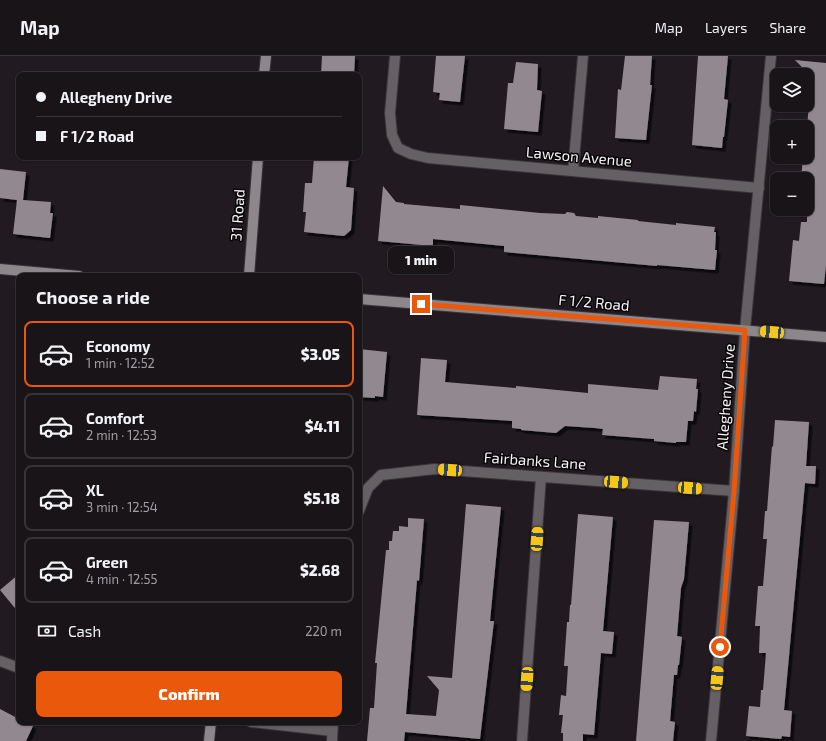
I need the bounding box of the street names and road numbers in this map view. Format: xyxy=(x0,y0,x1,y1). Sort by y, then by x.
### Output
street label: Lawson Avenue xyxy=(525,142,633,170)
street label: 31 Road xyxy=(226,188,248,242)
street label: F 1/2 Road xyxy=(558,290,630,314)
street label: Allegheny Drive xyxy=(712,343,738,451)
street label: Fairbanks Lane xyxy=(483,447,587,473)

